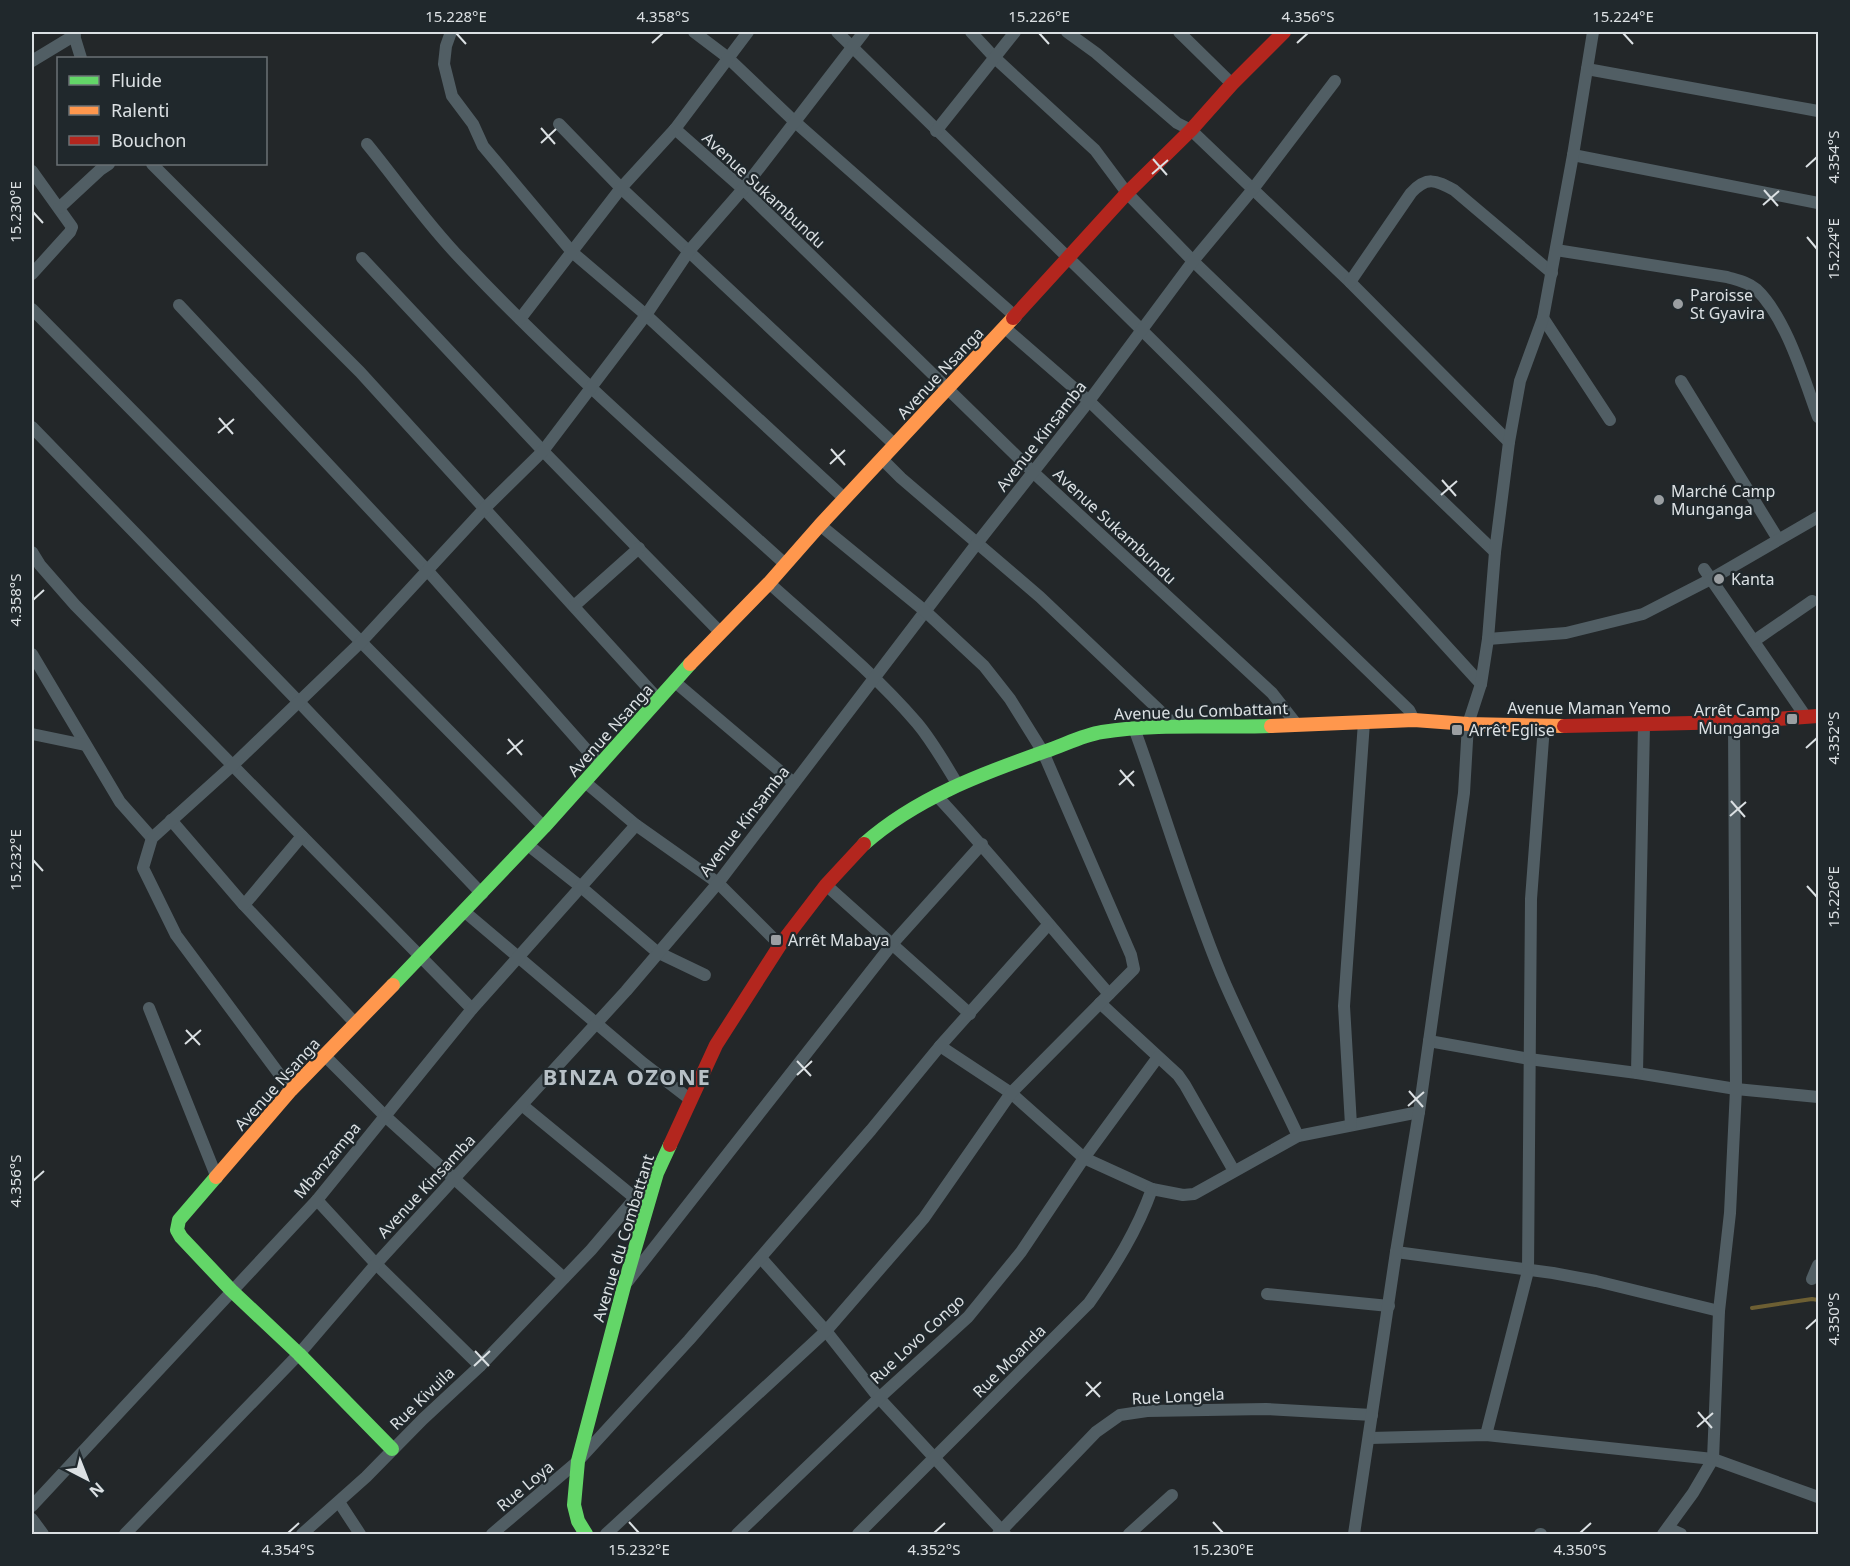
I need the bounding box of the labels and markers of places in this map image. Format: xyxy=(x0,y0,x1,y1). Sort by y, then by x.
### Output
place label: Paroisse St Gyavira xyxy=(1690,284,1765,324)
marker: Paroisse St Gyavira xyxy=(1671,297,1685,311)
place label: Marché Camp Munganga xyxy=(1671,480,1775,520)
marker: Marché Camp Munganga xyxy=(1652,493,1666,507)
place label: Kanta xyxy=(1731,568,1775,590)
marker: Kanta xyxy=(1712,572,1726,586)
place label: Arrêt Camp Munganga xyxy=(1694,699,1780,739)
marker: Arrêt Camp Munganga xyxy=(1785,712,1799,726)
place label: Arrêt Eglise xyxy=(1469,719,1555,741)
marker: Arrêt Eglise xyxy=(1450,723,1464,737)
place label: Arrêt Mabaya xyxy=(788,929,890,951)
marker: Arrêt Mabaya xyxy=(769,933,783,947)

